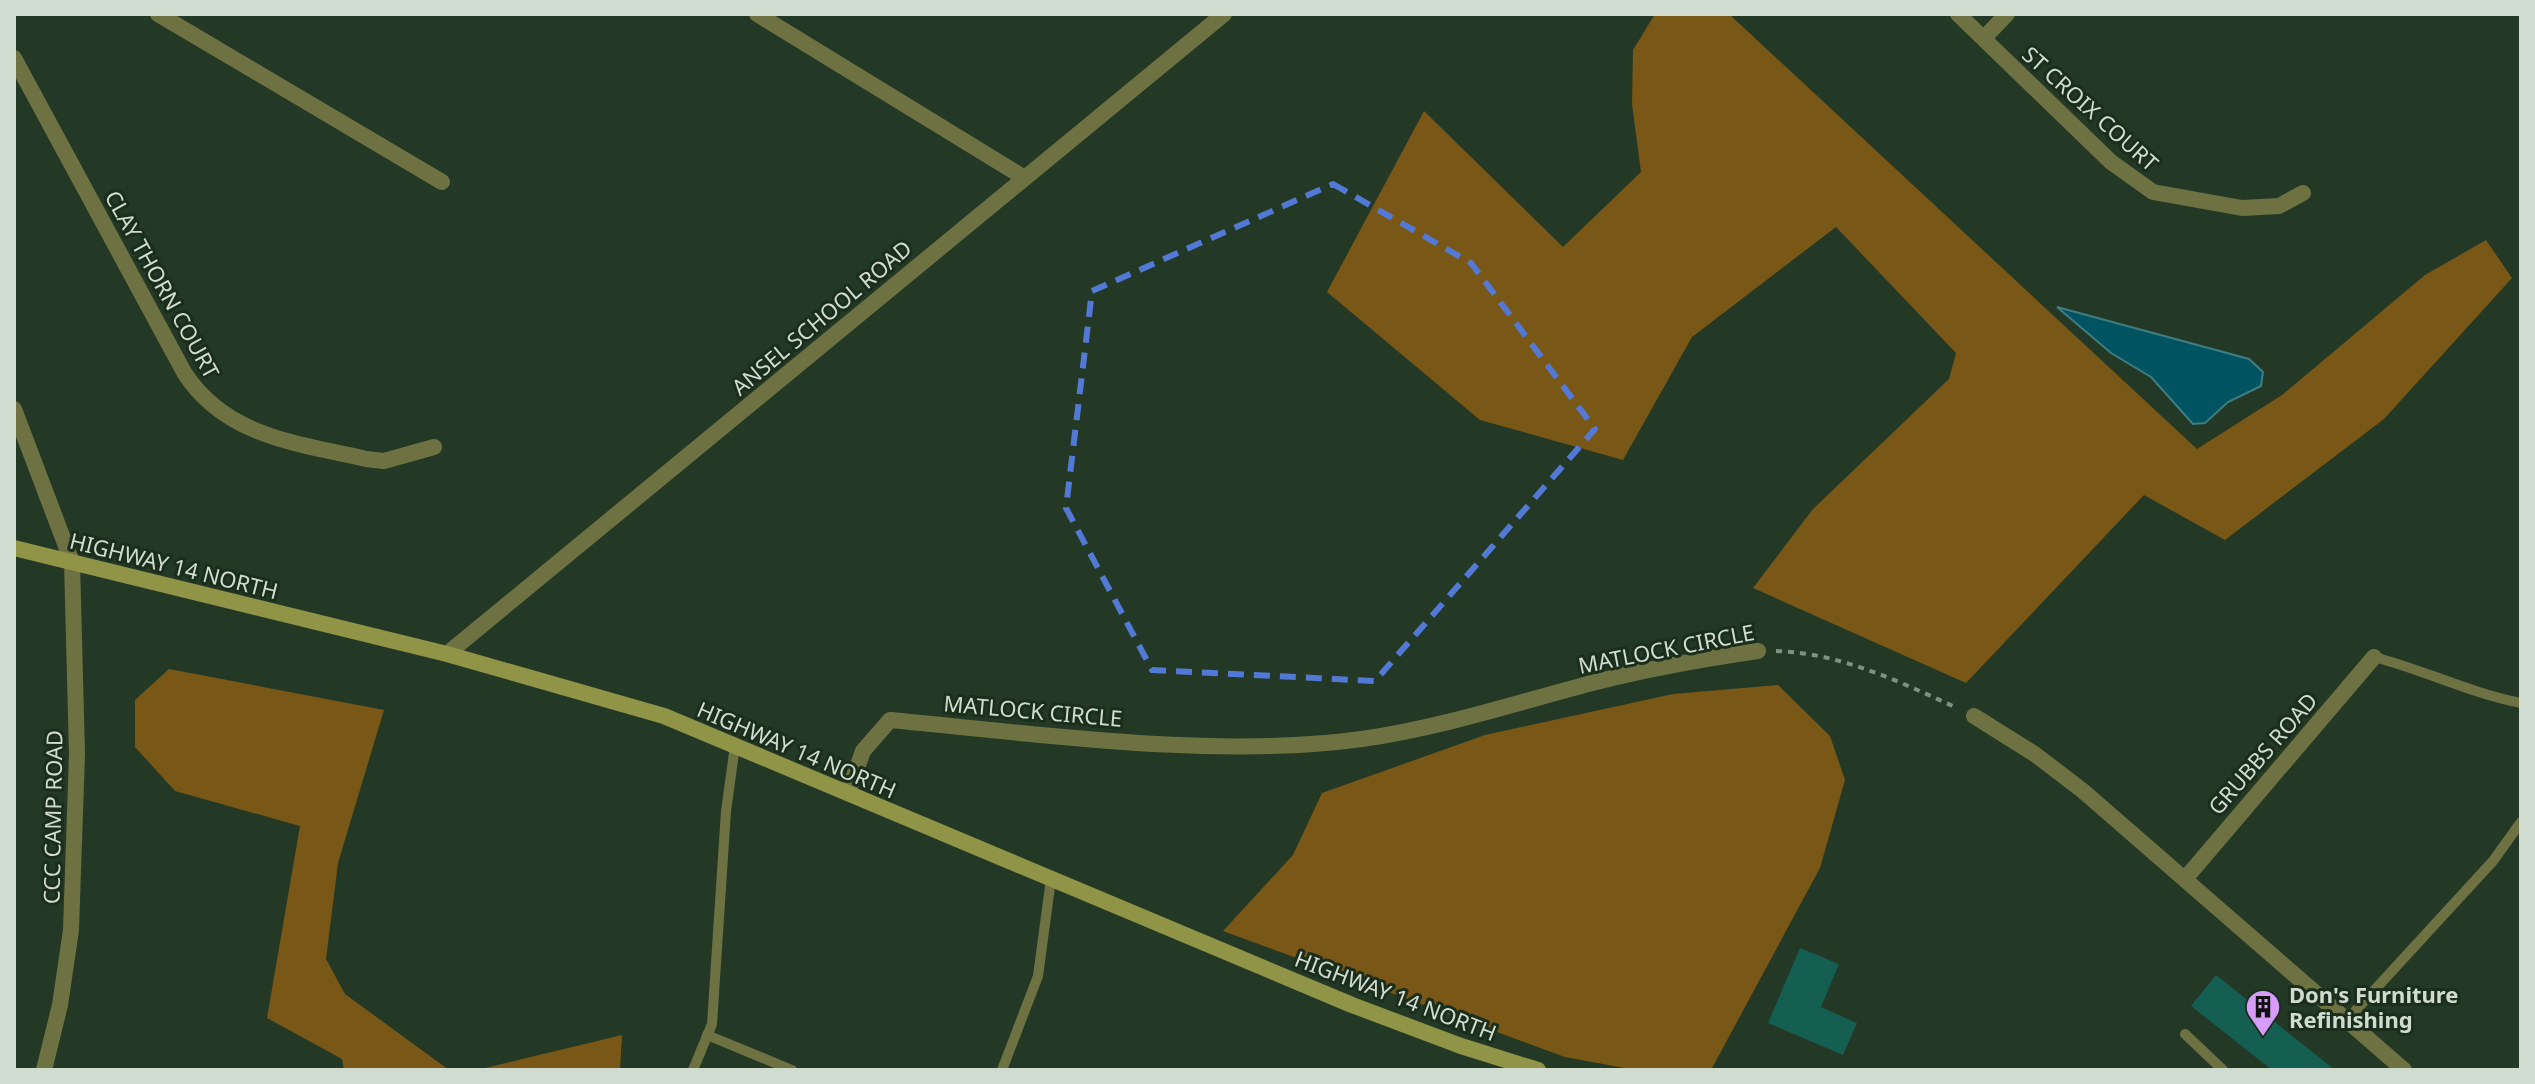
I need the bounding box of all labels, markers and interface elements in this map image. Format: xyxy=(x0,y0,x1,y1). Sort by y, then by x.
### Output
street label: ST CROIX COURT xyxy=(2016,39,2166,177)
street label: CLAY THORN COURT xyxy=(99,185,227,383)
street label: ANSEL SCHOOL ROAD xyxy=(724,233,918,401)
street label: HIGHWAY 14 NORTH xyxy=(67,525,281,605)
street label: MATLOCK CIRCLE xyxy=(1575,616,1757,680)
street label: GRUBBS ROAD xyxy=(2201,686,2323,820)
street label: MATLOCK CIRCLE xyxy=(943,687,1123,733)
street label: HIGHWAY 14 NORTH xyxy=(693,693,901,805)
street label: CCC CAMP ROAD xyxy=(35,730,69,904)
street label: HIGHWAY 14 NORTH xyxy=(1291,943,1501,1047)
place label: Don's Furniture Refinishing xyxy=(2289,979,2458,1034)
building icon: Don's Furniture Refinishing xyxy=(2244,988,2282,1038)

